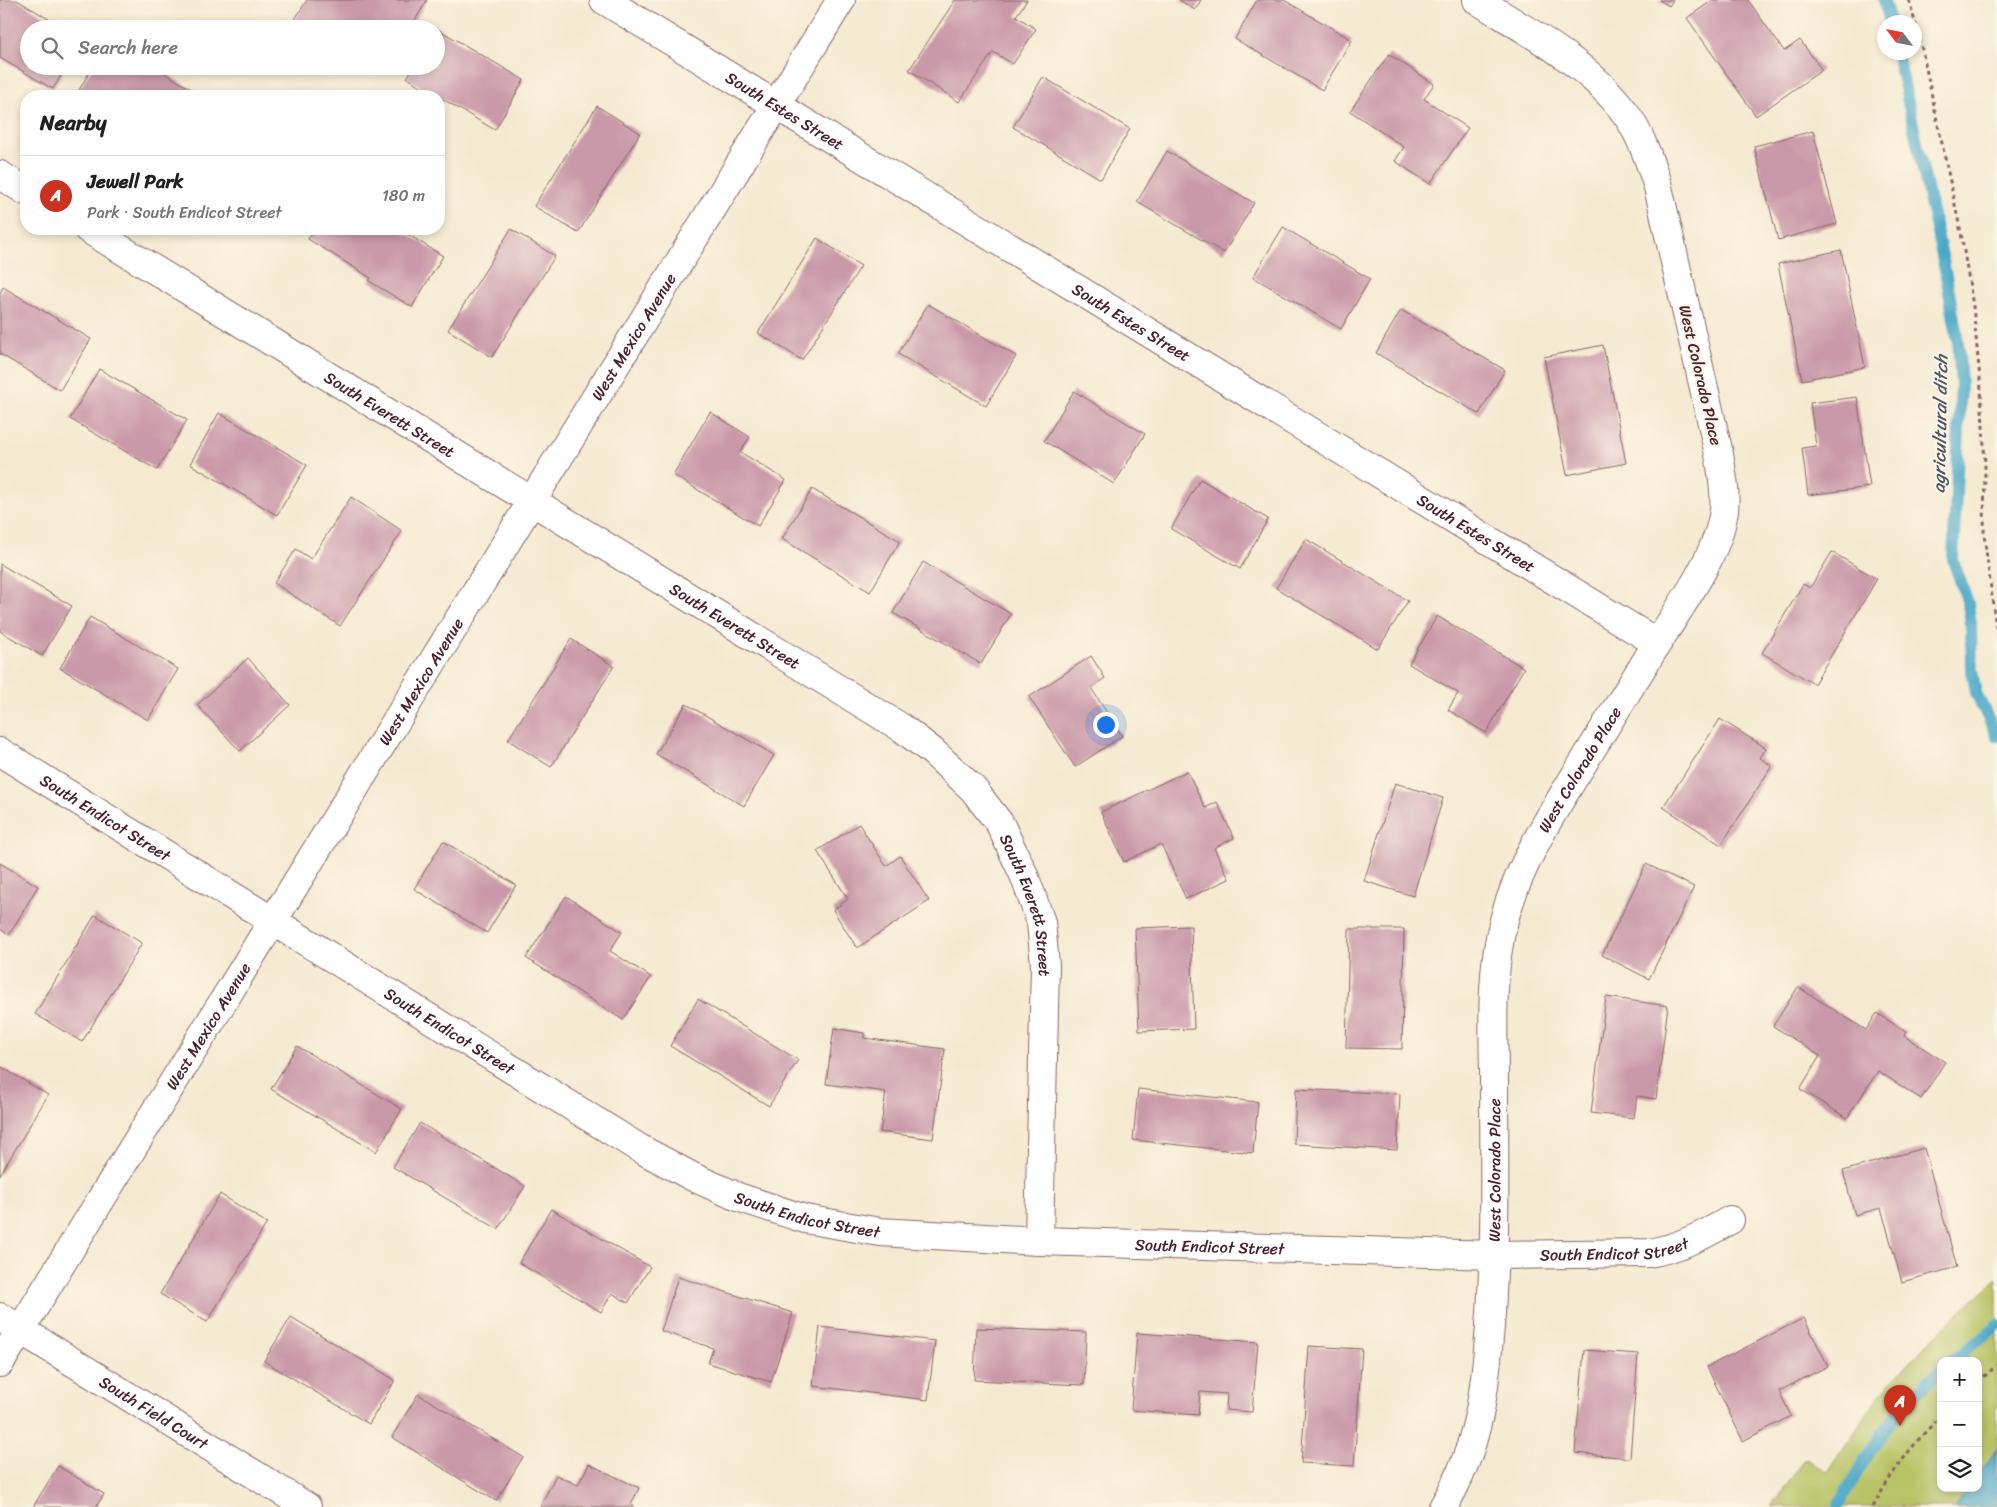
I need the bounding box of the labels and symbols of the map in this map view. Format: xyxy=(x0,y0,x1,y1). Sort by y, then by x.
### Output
north arrow xyxy=(1877,15,1922,60)
street label: South Estes Street xyxy=(720,63,850,158)
street label: West Mexico Avenue xyxy=(583,267,684,407)
street label: South Estes Street xyxy=(1066,275,1196,370)
street label: West Colorado Place xyxy=(1670,302,1731,448)
water label: agricultural ditch xyxy=(1923,353,1957,493)
street label: South Everett Street xyxy=(318,363,461,466)
street label: South Estes Street xyxy=(1411,486,1541,580)
street label: South Everett Street xyxy=(664,575,806,677)
street label: West Mexico Avenue xyxy=(370,612,472,751)
street label: West Colorado Place xyxy=(1530,701,1630,838)
your location xyxy=(1093,712,1119,738)
street label: South Endicot Street xyxy=(34,766,177,870)
street label: South Everett Street xyxy=(991,829,1059,977)
street label: West Mexico Avenue xyxy=(158,957,259,1096)
street label: South Endicot Street xyxy=(378,979,521,1083)
street label: West Colorado Place xyxy=(1480,1098,1509,1242)
street label: South Endicot Street xyxy=(730,1183,883,1247)
street label: South Endicot Street xyxy=(1540,1229,1694,1269)
street label: South Endicot Street xyxy=(1135,1230,1285,1264)
street label: South Field Court xyxy=(93,1368,215,1458)
pin: A xyxy=(1884,1385,1916,1426)

